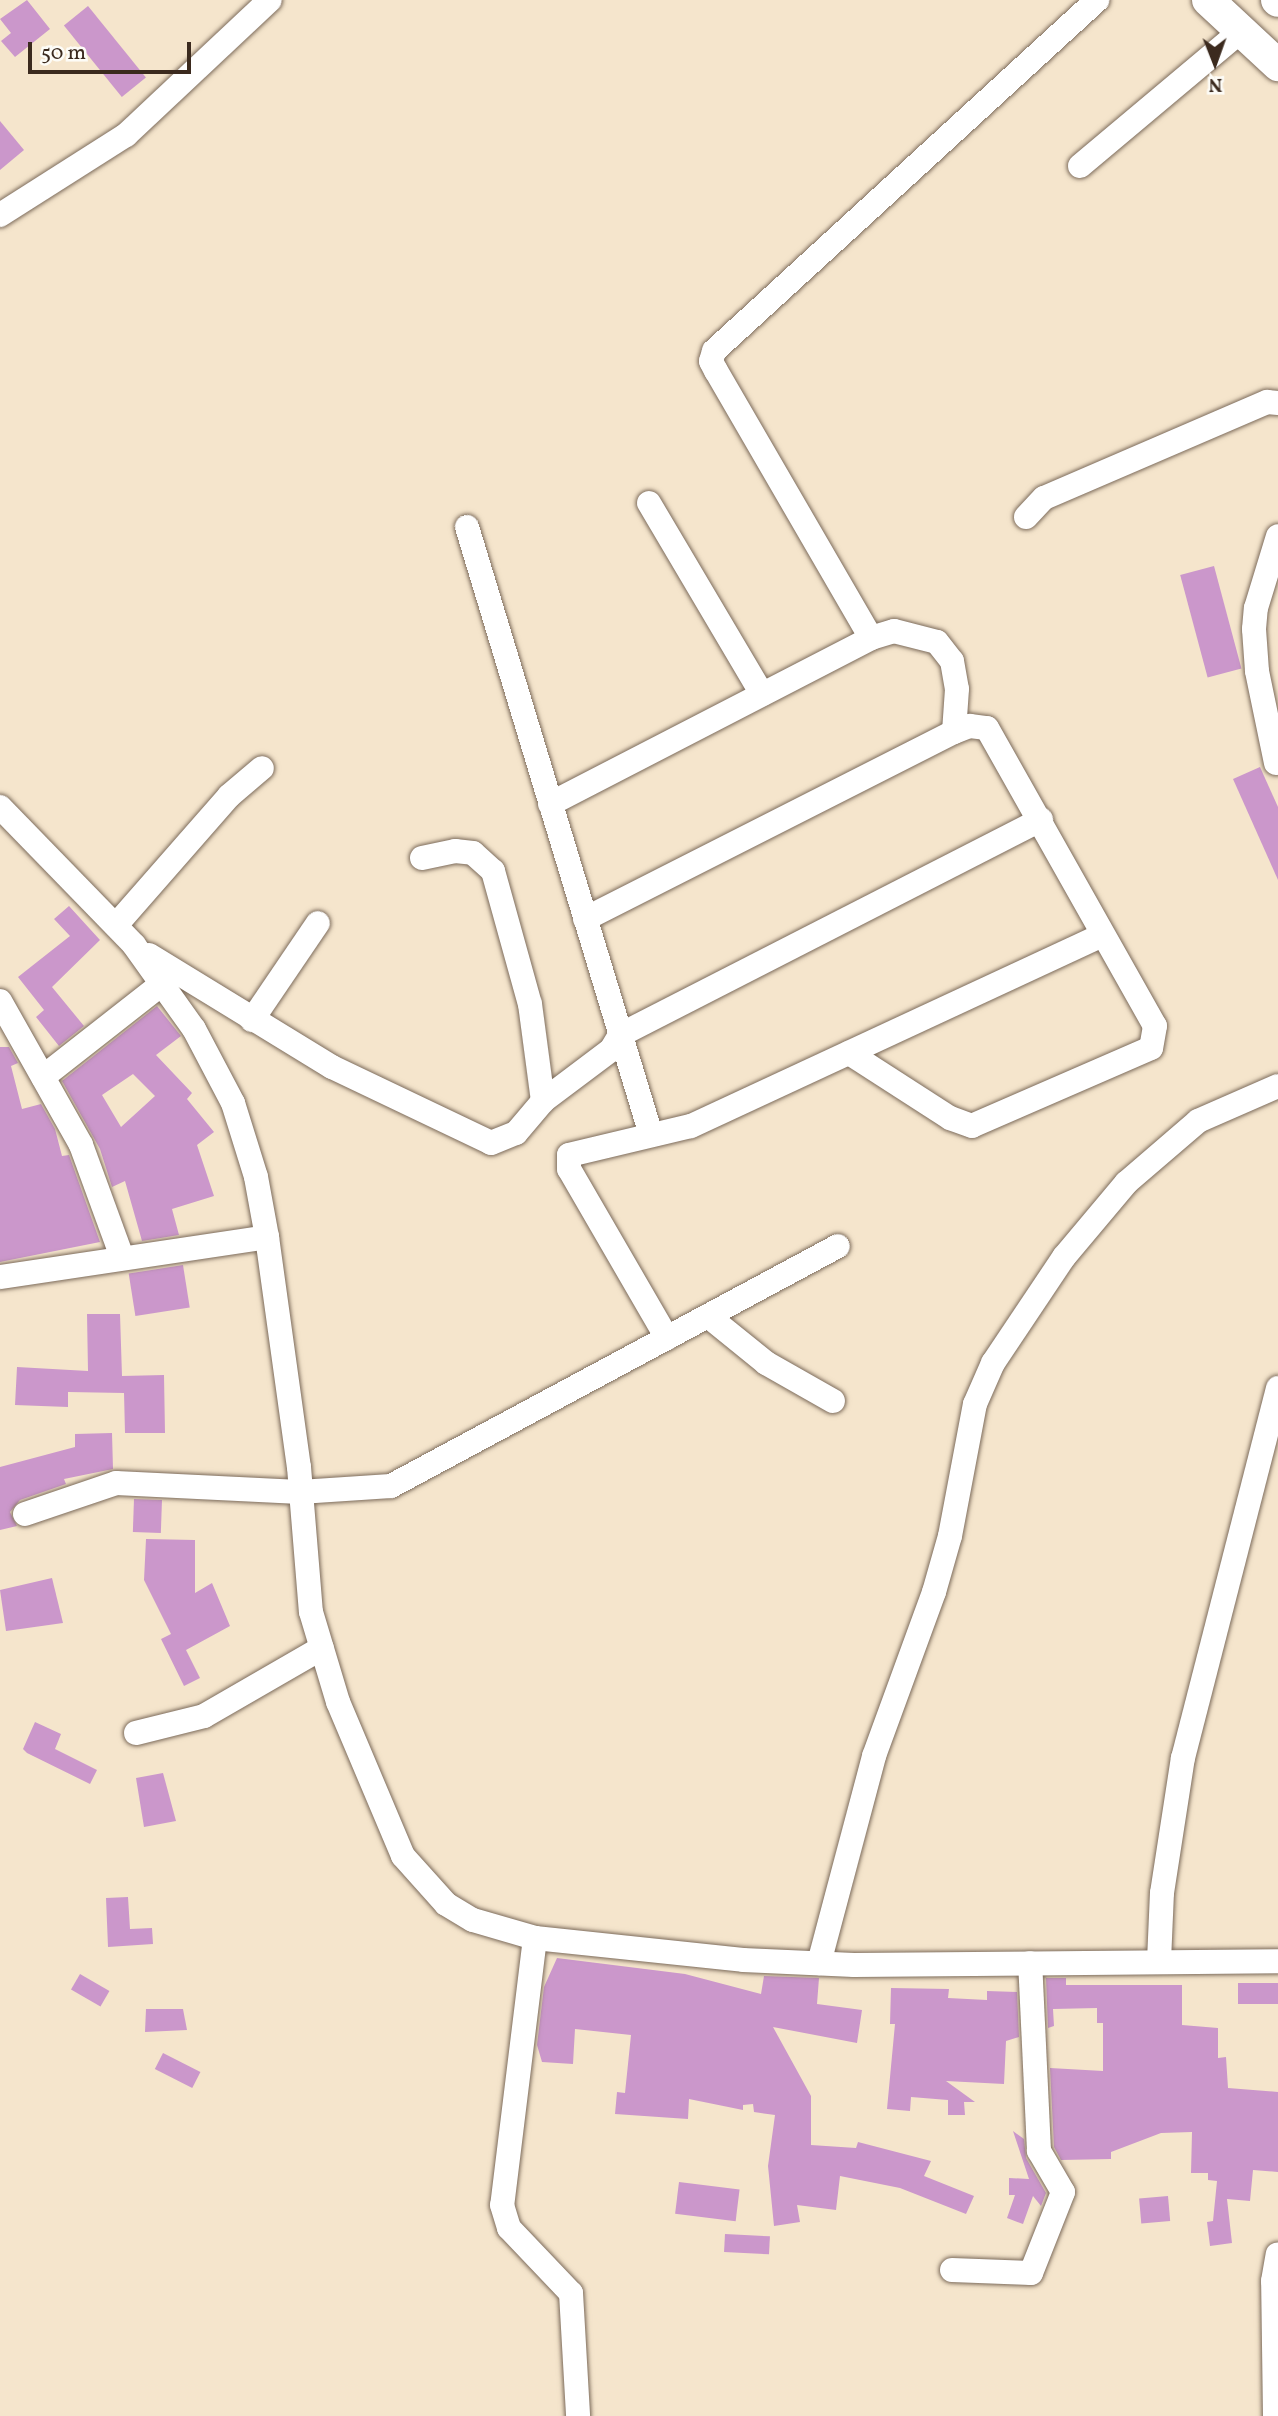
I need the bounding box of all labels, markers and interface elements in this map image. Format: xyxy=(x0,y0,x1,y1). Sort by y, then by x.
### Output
scale bar xyxy=(32,28,194,72)
north arrow xyxy=(1180,28,1250,98)
text: 50 m xyxy=(41,39,86,68)
text: N xyxy=(1208,71,1222,97)

